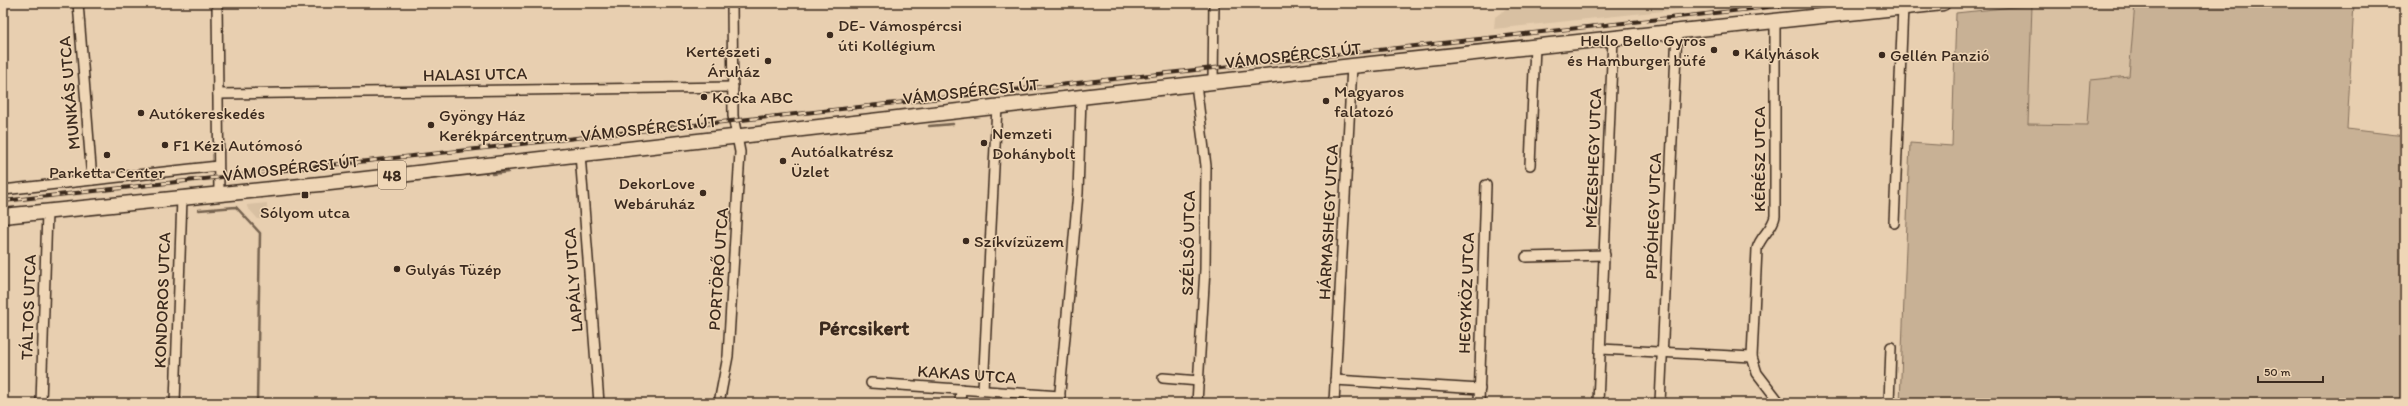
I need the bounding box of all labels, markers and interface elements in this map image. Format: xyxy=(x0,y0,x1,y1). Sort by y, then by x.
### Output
place label: DE- Vámospércsi úti Kollégium xyxy=(838,15,962,55)
marker: DE- Vámospércsi úti Kollégium xyxy=(825,30,835,40)
place label: Hello Bello Gyros és Hamburger büfé xyxy=(1567,30,1706,70)
street label: MUNKÁS UTCA xyxy=(54,35,84,151)
street label: VÁMOSPÉRCSI ÚT xyxy=(1224,38,1363,72)
place label: Kertészeti Áruház xyxy=(686,41,760,81)
place label: Kályhások xyxy=(1744,43,1820,63)
marker: Hello Bello Gyros és Hamburger büfé xyxy=(1709,45,1719,55)
place label: Gellén Panzió xyxy=(1890,45,1989,65)
marker: Kályhások xyxy=(1731,48,1741,58)
marker: Gellén Panzió xyxy=(1877,50,1887,60)
marker: Kertészeti Áruház xyxy=(763,56,773,66)
street label: HALASI UTCA xyxy=(423,63,528,85)
street label: VÁMOSPÉRCSI ÚT xyxy=(902,74,1041,108)
place label: Magyaros falatozó xyxy=(1334,81,1404,121)
place label: Kocka ABC xyxy=(712,87,793,107)
street label: MÉZESHEGY UTCA xyxy=(1581,87,1605,229)
marker: Kocka ABC xyxy=(699,92,709,102)
marker: Magyaros falatozó xyxy=(1321,96,1331,106)
place label: Autókereskedés xyxy=(149,103,265,123)
place label: Gyöngy Ház Kerékpárcentrum xyxy=(439,105,568,145)
street label: KÉRÉSZ UTCA xyxy=(1749,106,1769,212)
marker: Autókereskedés xyxy=(136,108,146,118)
street label: VÁMOSPÉRCSI ÚT xyxy=(580,111,719,145)
marker: Gyöngy Ház Kerékpárcentrum xyxy=(426,120,436,130)
place label: Nemzeti Dohánybolt xyxy=(992,123,1076,163)
place label: F1 Kézi Autómosó xyxy=(173,135,303,155)
marker: Nemzeti Dohánybolt xyxy=(979,138,989,148)
marker: F1 Kézi Autómosó xyxy=(160,140,170,150)
place label: Autóalkatrész Üzlet xyxy=(791,141,894,181)
street label: HÁRMASHEGY UTCA xyxy=(1314,143,1342,300)
marker: Parketta Center xyxy=(102,150,112,160)
street label: VÁMOSPÉRCSI ÚT xyxy=(222,151,361,185)
street label: PIPÓHEGY UTCA xyxy=(1641,152,1665,280)
marker: Autóalkatrész Üzlet xyxy=(778,156,788,166)
road number: 48 xyxy=(378,161,406,189)
place label: Parketta Center xyxy=(49,162,165,182)
place label: DekorLove Webáruház xyxy=(614,173,695,213)
marker: DekorLove Webáruház xyxy=(698,188,708,198)
marker: Sólyom utca xyxy=(300,190,310,200)
street label: SZÉLSŐ UTCA xyxy=(1177,190,1199,296)
place label: Sólyom utca xyxy=(260,202,350,222)
street label: PORTÖRŐ UTCA xyxy=(704,207,732,331)
street label: LAPÁLY UTCA xyxy=(559,227,587,333)
street label: KONDOROS UTCA xyxy=(150,231,174,369)
place label: Szíkvízüzem xyxy=(974,231,1064,251)
street label: HEGYKÖZ UTCA xyxy=(1454,232,1478,354)
marker: Szíkvízüzem xyxy=(961,236,971,246)
street label: TÁLTOS UTCA xyxy=(16,254,40,360)
place label: Gulyás Tüzép xyxy=(405,259,501,279)
marker: Gulyás Tüzép xyxy=(392,264,402,274)
district label: Pércsikert xyxy=(819,315,909,340)
scale bar xyxy=(2258,358,2323,384)
street label: KAKAS UTCA xyxy=(917,361,1017,387)
text: 50 m xyxy=(2264,365,2290,379)

